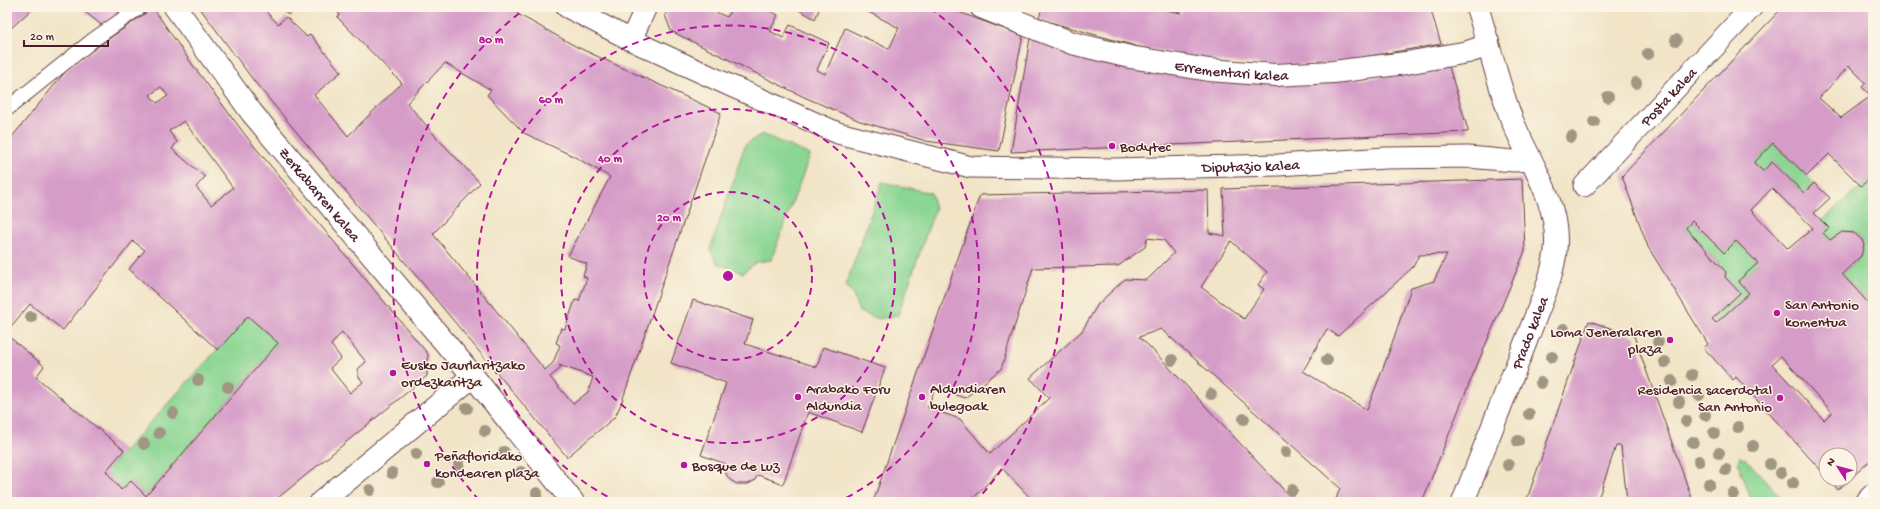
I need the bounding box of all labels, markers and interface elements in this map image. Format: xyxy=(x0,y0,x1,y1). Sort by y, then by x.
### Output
scale bar xyxy=(24,22,108,48)
text: 20 m xyxy=(30,31,55,45)
text: 80 m xyxy=(479,34,504,48)
street label: Errementari kalea xyxy=(1173,57,1290,86)
street label: Posta kalea xyxy=(1637,64,1702,132)
text: 60 m xyxy=(539,94,564,108)
place label: Bodytec xyxy=(1119,139,1171,157)
marker: Bodytec xyxy=(1107,141,1117,151)
street label: Zerkabarren kalea xyxy=(274,145,364,247)
text: 40 m xyxy=(597,153,622,167)
street label: Diputazio kalea xyxy=(1201,157,1301,178)
text: 20 m xyxy=(657,212,682,226)
centre of rings xyxy=(721,269,735,283)
street label: Prado kalea xyxy=(1509,294,1554,373)
place label: San Antonio komentua xyxy=(1785,297,1859,332)
marker: San Antonio komentua xyxy=(1772,308,1782,318)
place label: Loma Jeneralaren plaza xyxy=(1550,324,1663,359)
marker: Loma Jeneralaren plaza xyxy=(1665,335,1675,345)
place label: Eusko Jaurlaritzako ordezkaritza xyxy=(401,357,525,392)
marker: Eusko Jaurlaritzako ordezkaritza xyxy=(388,368,398,378)
place label: Arabako Foru Aldundia xyxy=(806,381,891,416)
place label: Aldundiaren bulegoak xyxy=(930,381,1006,416)
place label: Residencia sacerdotal San Antonio xyxy=(1637,382,1772,417)
marker: Arabako Foru Aldundia xyxy=(793,392,803,402)
marker: Aldundiaren bulegoak xyxy=(917,392,927,402)
marker: Residencia sacerdotal San Antonio xyxy=(1775,393,1785,403)
north arrow xyxy=(1818,447,1858,487)
place label: Peñafloridako kondearen plaza xyxy=(434,448,540,483)
text: N xyxy=(1825,456,1838,469)
place label: Bosque de Luz xyxy=(691,458,780,476)
marker: Peñafloridako kondearen plaza xyxy=(422,459,432,469)
marker: Bosque de Luz xyxy=(679,460,689,470)

